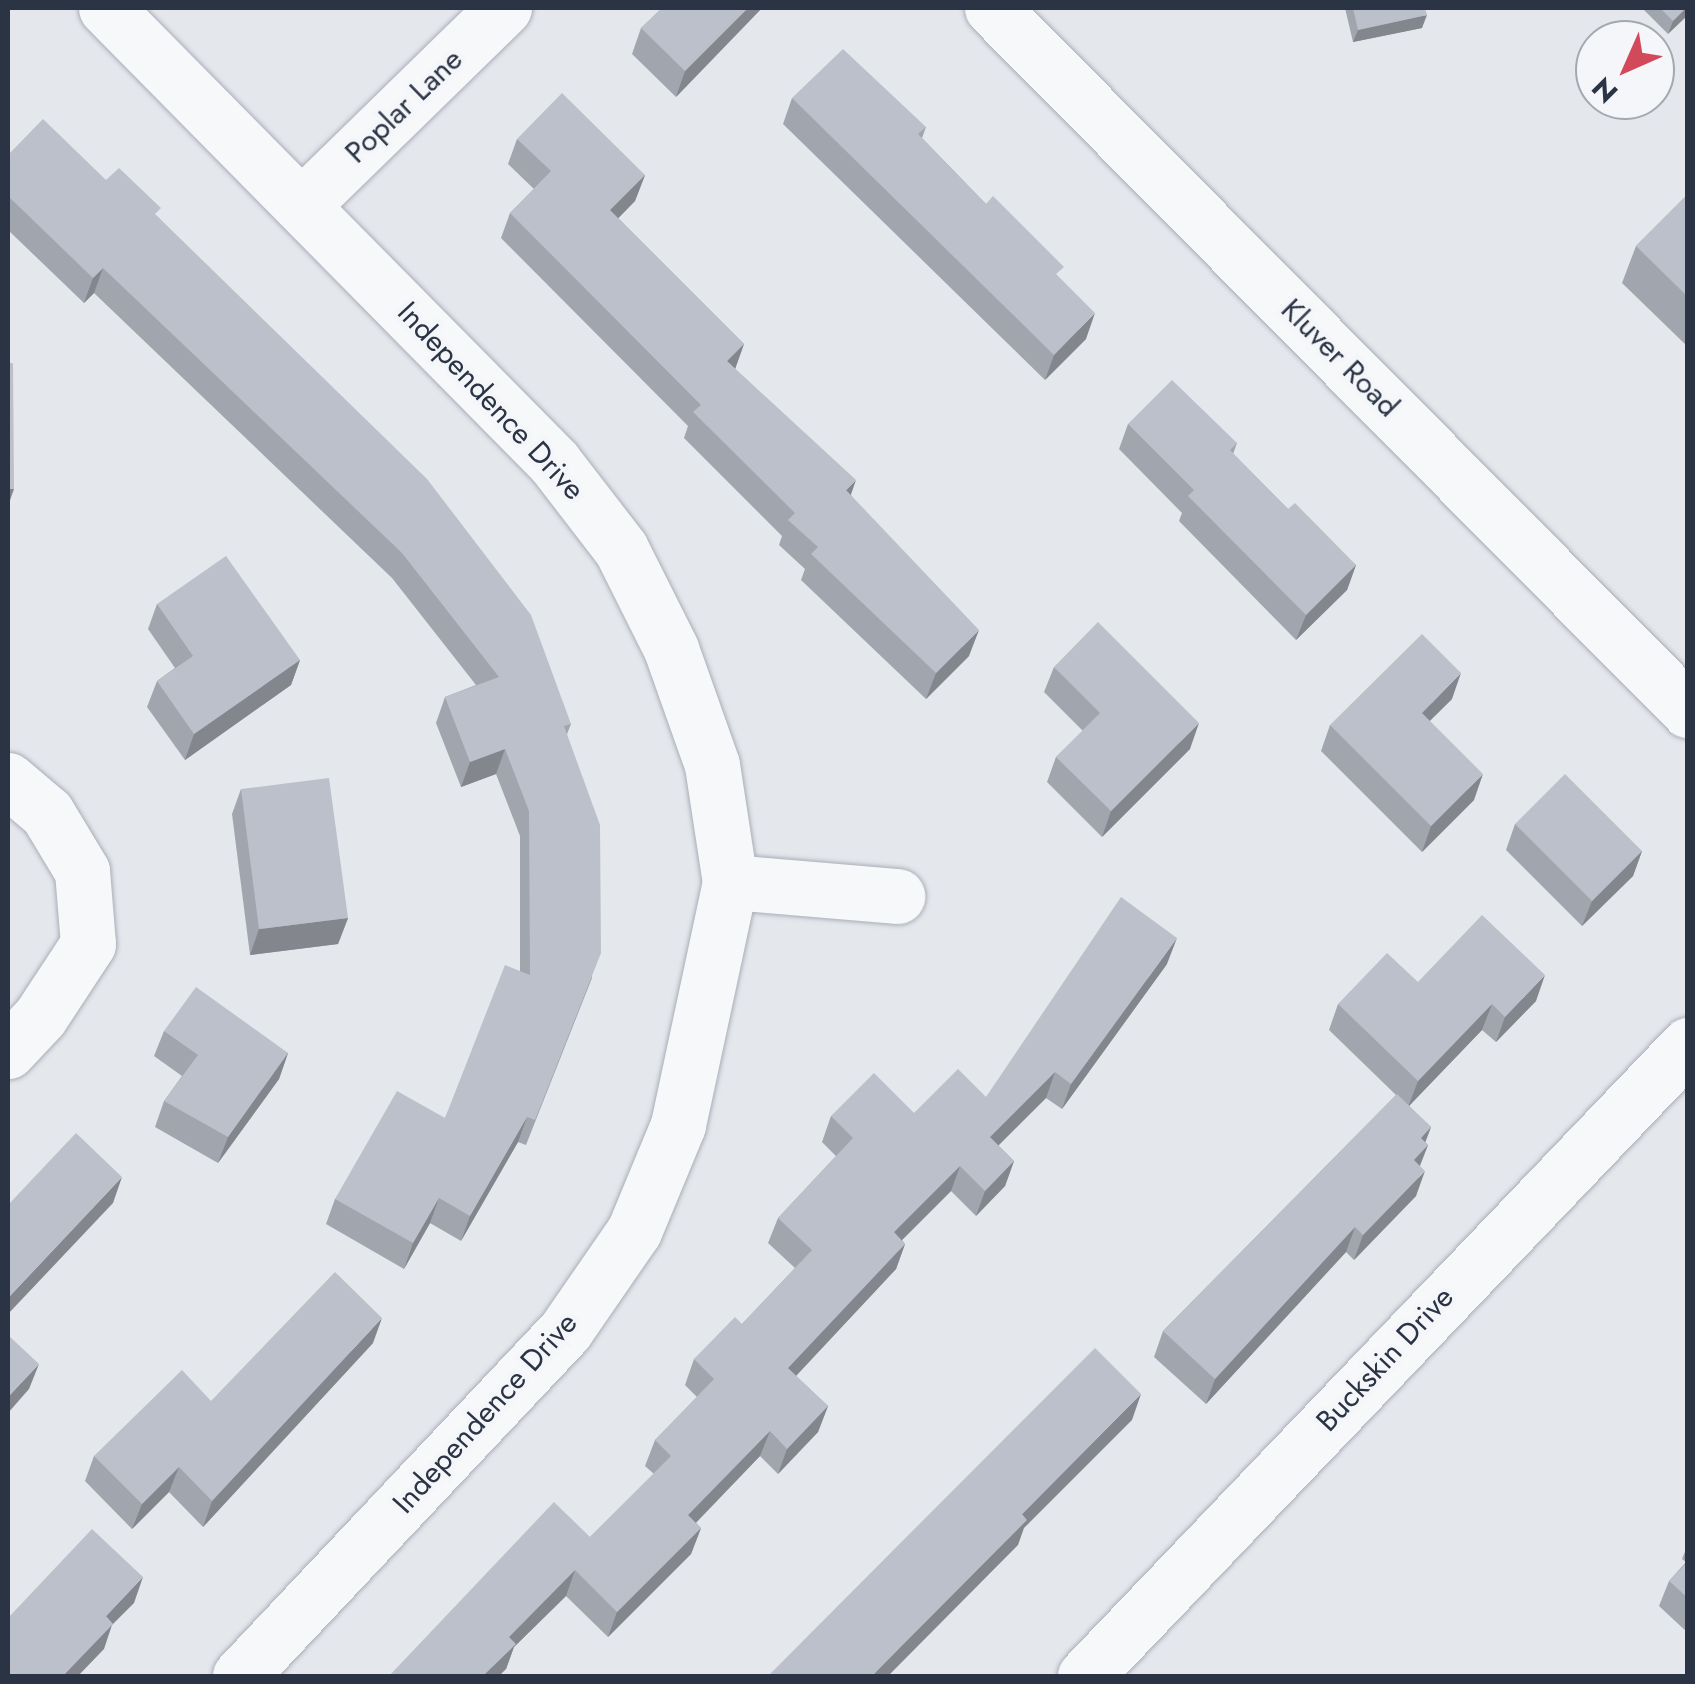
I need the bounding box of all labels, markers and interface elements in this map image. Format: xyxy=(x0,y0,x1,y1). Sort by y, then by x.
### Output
north arrow xyxy=(1575,20,1675,120)
street label: Poplar Lane xyxy=(338,41,470,171)
text: N xyxy=(1582,68,1627,113)
street label: Kluver Road xyxy=(1274,292,1406,424)
street label: Independence Drive xyxy=(390,294,592,508)
street label: Buckskin Drive xyxy=(1309,1279,1461,1439)
street label: Independence Drive xyxy=(385,1305,585,1521)

